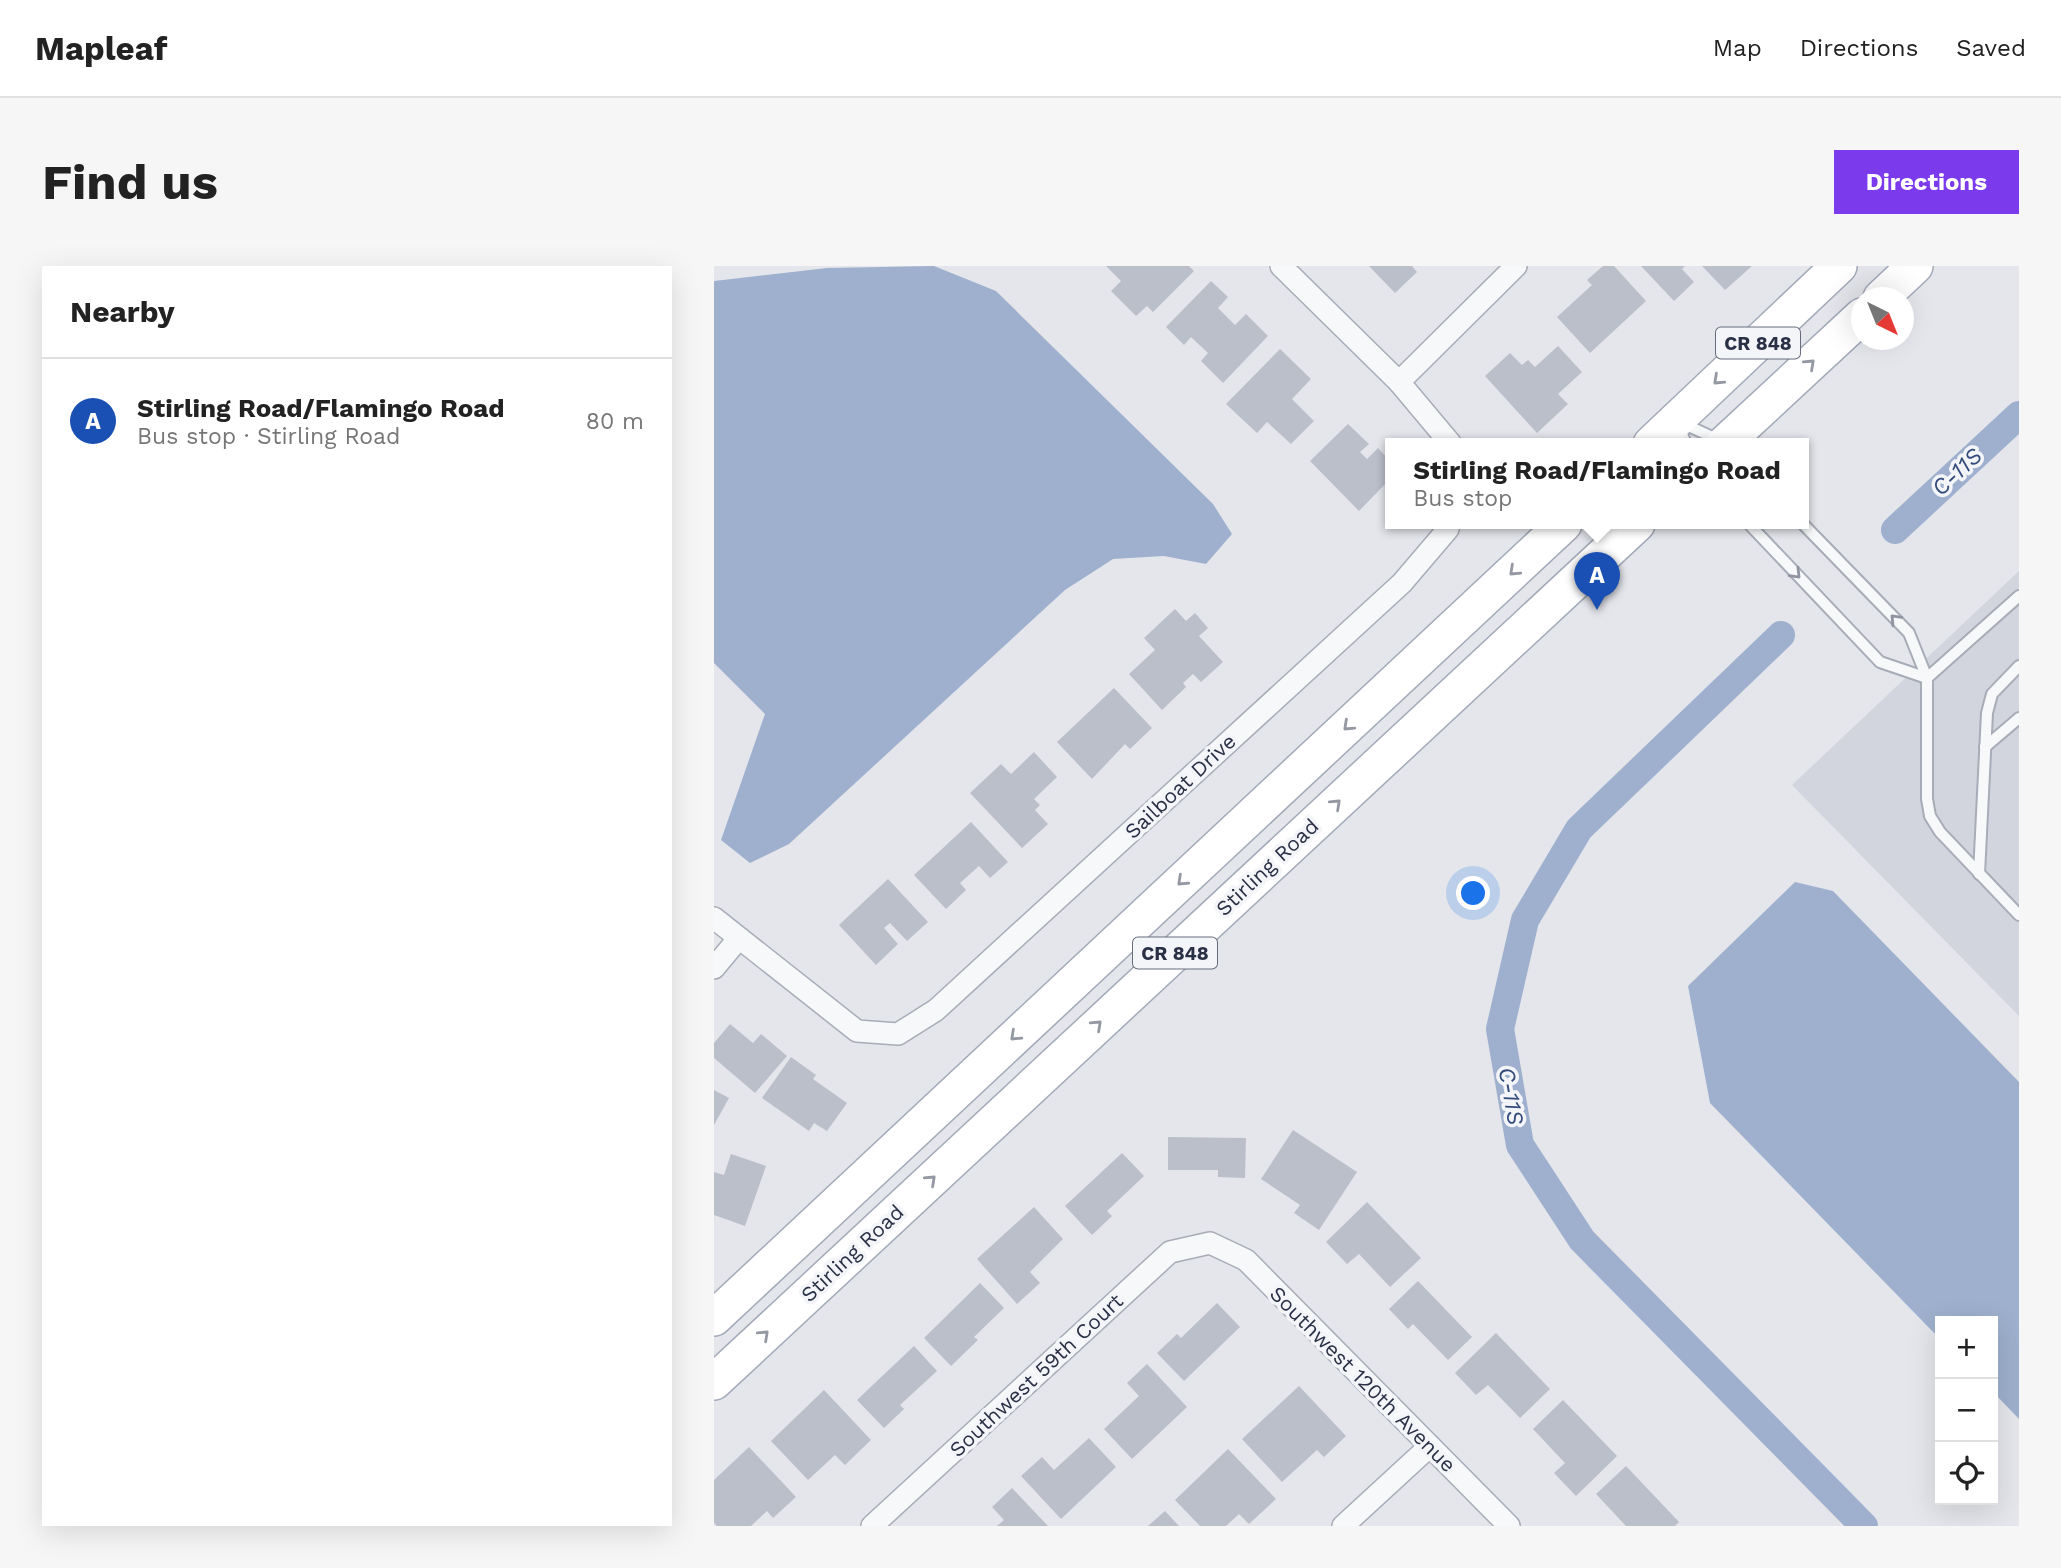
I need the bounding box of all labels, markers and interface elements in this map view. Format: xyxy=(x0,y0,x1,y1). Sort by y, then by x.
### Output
text: Mapleaf xyxy=(35,29,167,68)
text: Map xyxy=(1713,34,1762,62)
text: Directions xyxy=(1800,34,1918,62)
text: Saved xyxy=(1956,34,2026,62)
button: Directions xyxy=(1834,150,2019,214)
text: Find us xyxy=(42,153,218,211)
north arrow xyxy=(1851,287,1914,350)
text: Nearby xyxy=(70,294,175,329)
road number: CR 848 xyxy=(1716,327,1800,358)
one-way arrow xyxy=(1802,360,1815,372)
one-way arrow xyxy=(1713,372,1726,385)
text: Stirling Road/Flamingo Road xyxy=(137,393,505,423)
text: A xyxy=(85,408,101,435)
text: 80 m xyxy=(586,408,644,435)
text: Bus stop · Stirling Road xyxy=(137,423,401,450)
popup xyxy=(1385,438,1809,529)
water label: C-11S xyxy=(1927,442,1988,502)
text: Stirling Road/Flamingo Road xyxy=(1413,455,1781,485)
text: Bus stop xyxy=(1413,485,1512,512)
pin: A xyxy=(1574,552,1620,610)
one-way arrow xyxy=(1510,562,1523,575)
one-way arrow xyxy=(1788,566,1801,579)
one-way arrow xyxy=(1891,614,1904,627)
one-way arrow xyxy=(1343,718,1356,730)
street label: Sailboat Drive xyxy=(1119,728,1241,844)
one-way arrow xyxy=(1327,800,1340,812)
street label: Stirling Road xyxy=(1211,813,1323,921)
one-way arrow xyxy=(1177,873,1190,886)
your location xyxy=(1456,876,1490,910)
road number: CR 848 xyxy=(1133,938,1217,968)
one-way arrow xyxy=(1089,1021,1102,1034)
one-way arrow xyxy=(1011,1028,1024,1041)
water label: C-11S xyxy=(1493,1065,1529,1127)
one-way arrow xyxy=(922,1176,935,1189)
street label: Stirling Road xyxy=(796,1199,908,1307)
street label: Southwest 120th Avenue xyxy=(1265,1281,1461,1477)
street label: Southwest 59th Court xyxy=(944,1288,1128,1462)
map controls xyxy=(1935,1316,1998,1505)
button: + xyxy=(1935,1316,1998,1379)
one-way arrow xyxy=(756,1331,769,1344)
button: − xyxy=(1935,1379,1998,1442)
button: locate xyxy=(1935,1442,1998,1505)

